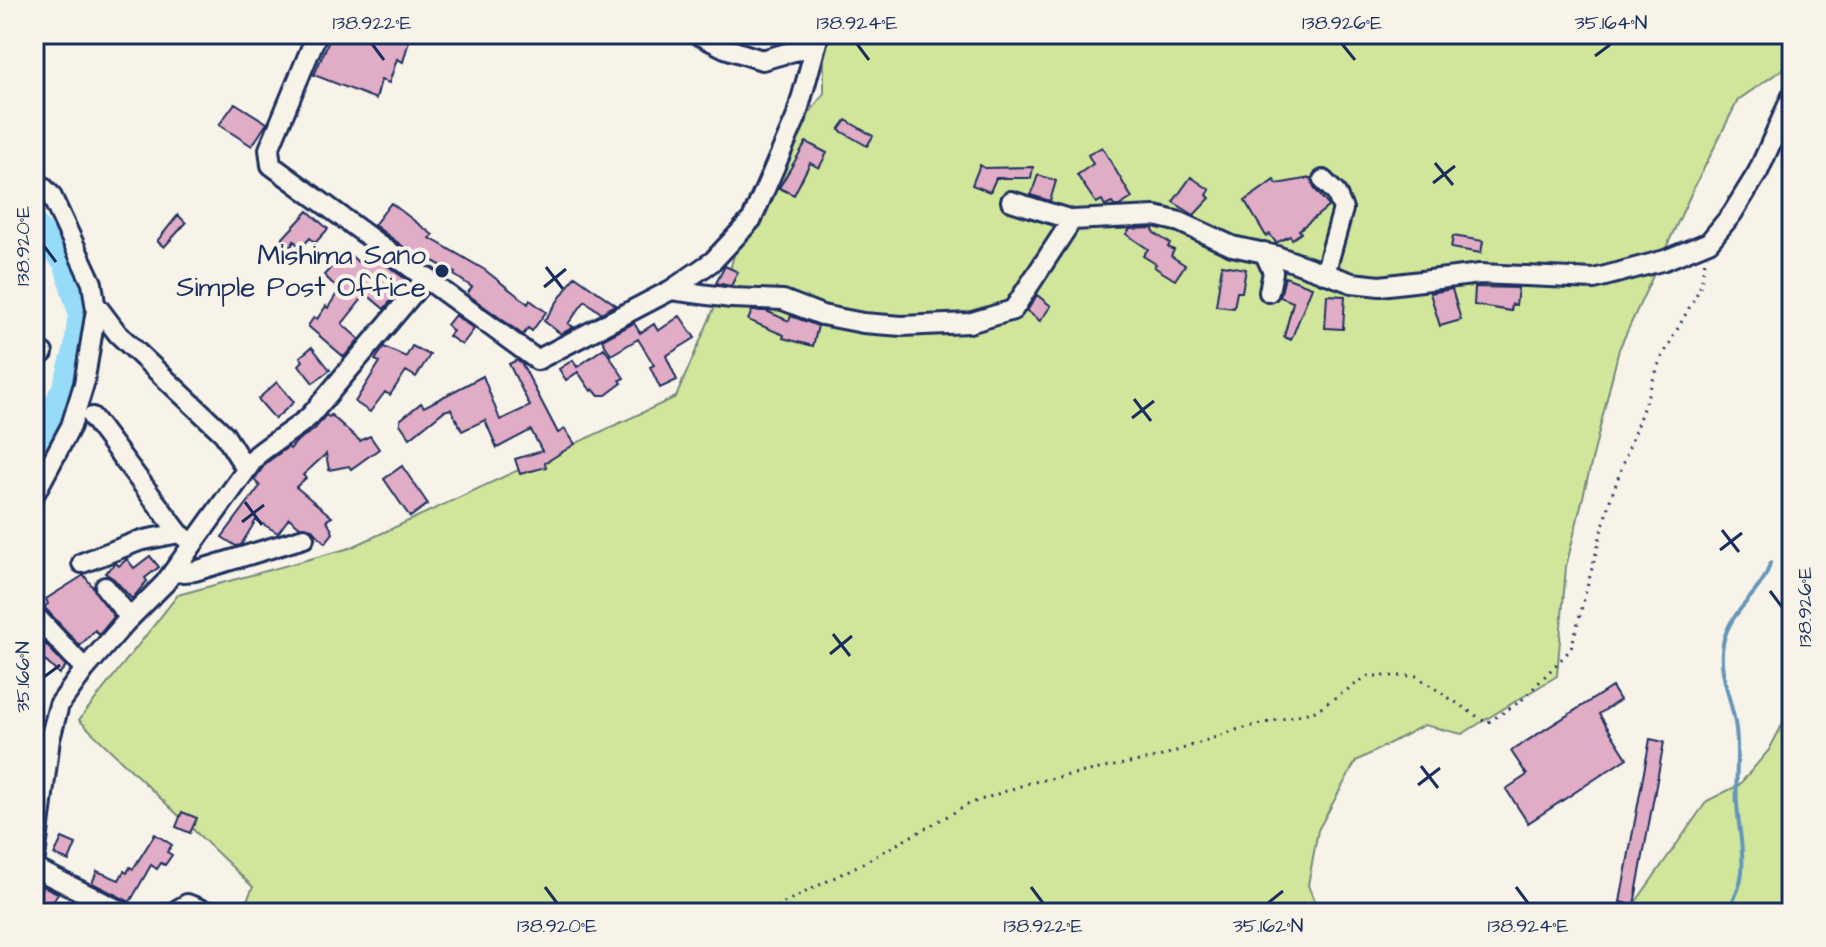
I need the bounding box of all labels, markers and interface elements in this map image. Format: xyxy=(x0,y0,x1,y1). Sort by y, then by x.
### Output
text: 138.922°E xyxy=(332,9,412,37)
text: 138.924°E xyxy=(816,9,898,37)
text: 138.926°E xyxy=(1302,9,1382,37)
text: 35.164°N xyxy=(1575,9,1647,37)
text: 138.920°E xyxy=(9,206,37,286)
place label: Mishima Sano Simple Post Office xyxy=(176,236,426,307)
marker: Mishima Sano Simple Post Office xyxy=(433,262,451,280)
text: 138.926°E xyxy=(1791,567,1819,647)
text: 35.166°N xyxy=(9,641,37,713)
text: 138.920°E xyxy=(517,912,597,940)
text: 138.922°E xyxy=(1003,912,1083,940)
text: 35.162°N xyxy=(1233,912,1303,940)
text: 138.924°E xyxy=(1487,912,1569,940)

